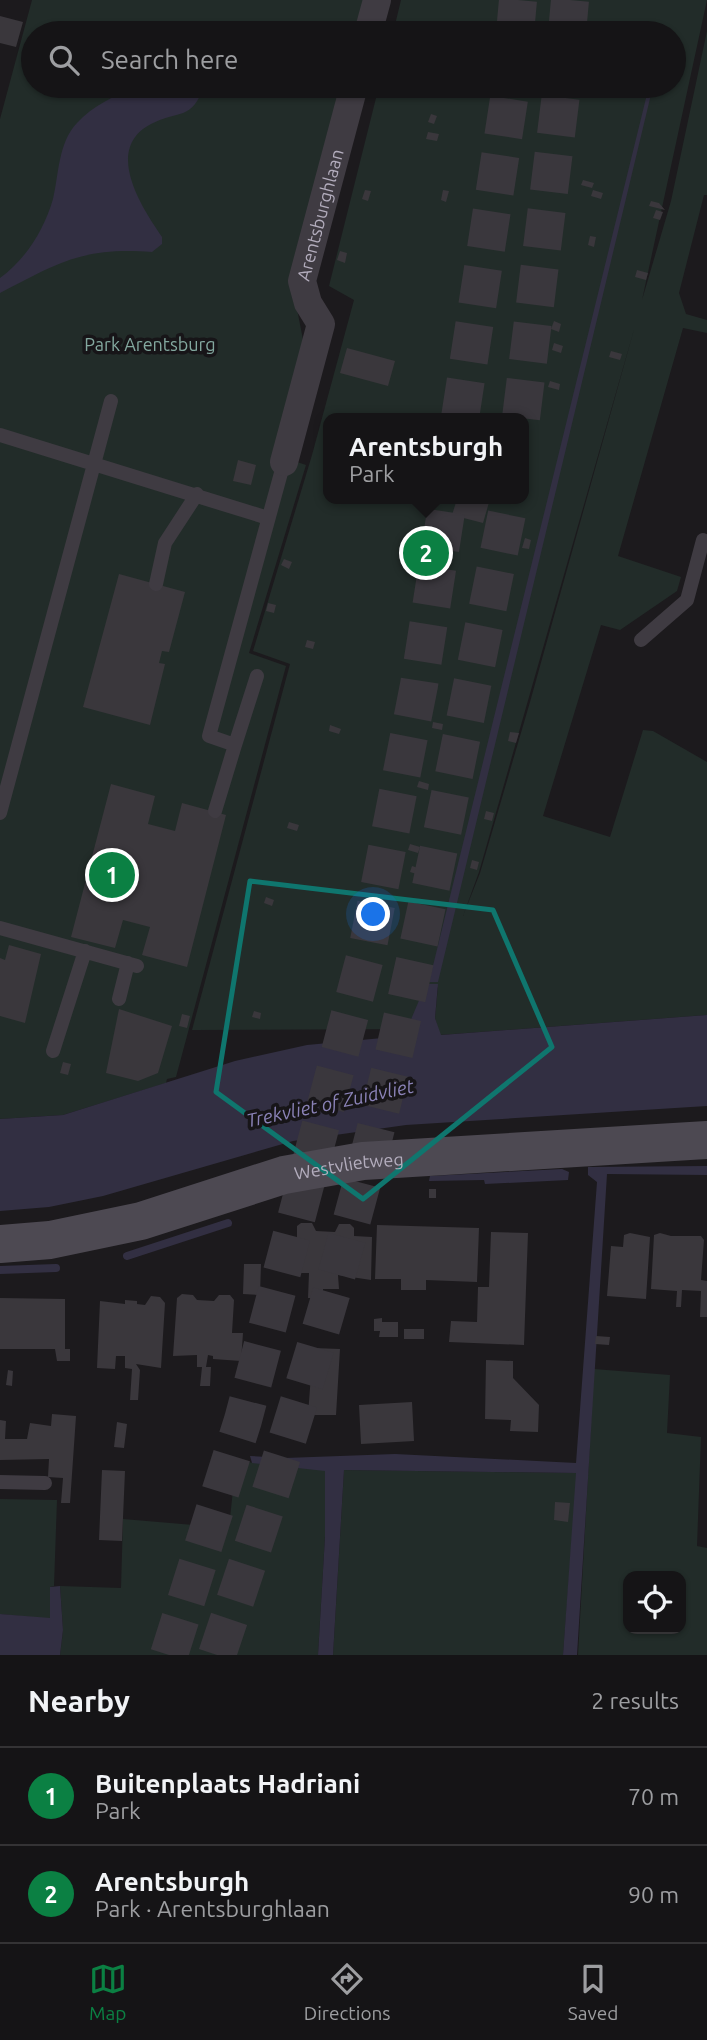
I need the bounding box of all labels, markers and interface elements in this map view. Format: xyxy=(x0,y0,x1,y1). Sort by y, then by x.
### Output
search box xyxy=(21,21,686,98)
icon: search xyxy=(45,41,83,79)
text: Search here xyxy=(101,45,238,74)
street label: Arentsburghlaan xyxy=(293,147,347,283)
park label: Park Arentsburg xyxy=(84,334,216,354)
popup xyxy=(323,413,529,504)
text: Arentsburgh xyxy=(349,432,503,461)
text: Park xyxy=(349,461,395,486)
pin: 2 xyxy=(403,527,449,579)
pin: 1 xyxy=(89,849,135,901)
your location xyxy=(356,897,390,931)
water label: Trekvliet of Zuidvliet xyxy=(244,1074,416,1131)
street label: Westvlietweg xyxy=(293,1149,404,1183)
map controls xyxy=(623,1571,686,1634)
button: locate xyxy=(623,1571,686,1634)
text: Nearby xyxy=(28,1684,130,1718)
text: 2 results xyxy=(591,1688,679,1713)
text: Buitenplaats Hadriani xyxy=(95,1769,360,1798)
text: 1 xyxy=(45,1784,57,1809)
text: 70 m xyxy=(628,1784,679,1809)
text: Park xyxy=(95,1798,141,1823)
text: Arentsburgh xyxy=(95,1867,249,1896)
text: 2 xyxy=(45,1882,57,1907)
text: 90 m xyxy=(628,1882,679,1907)
text: Park · Arentsburghlaan xyxy=(95,1896,330,1921)
tab: Map xyxy=(89,1960,127,2024)
tab: Directions xyxy=(304,1960,391,2024)
tab: Saved xyxy=(568,1960,618,2024)

